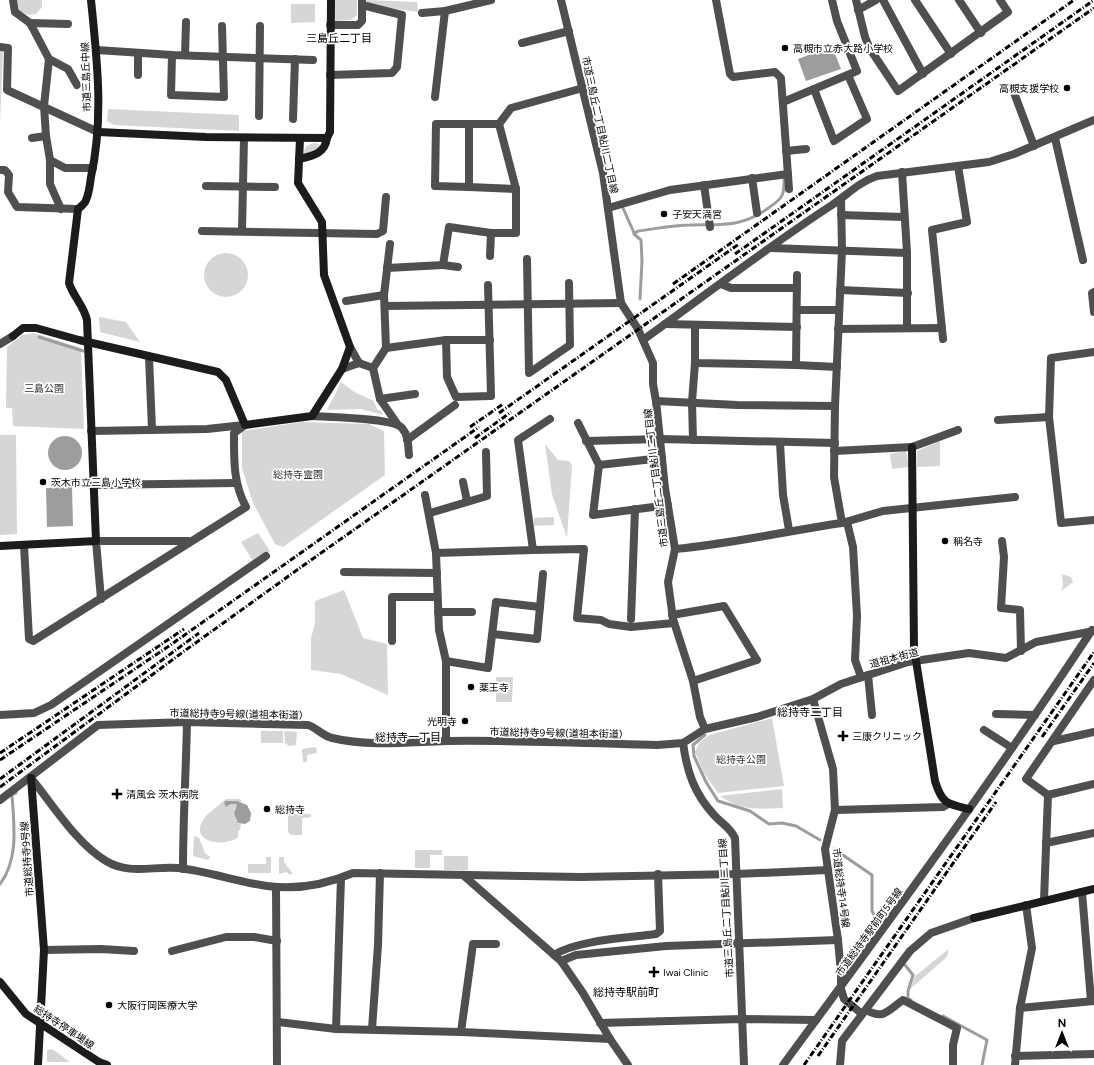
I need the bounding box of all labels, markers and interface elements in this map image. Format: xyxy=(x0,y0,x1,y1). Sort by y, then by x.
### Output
district label: 三島丘二丁目 xyxy=(306,32,372,45)
street label: 市道三島丘中線 xyxy=(78,42,94,112)
place label: 高槻市立赤大路小学校 xyxy=(793,42,893,55)
marker: 高槻市立赤大路小学校 xyxy=(780,43,790,53)
street label: 市道三島丘二丁目鮎川二丁目線 xyxy=(579,55,621,195)
place label: 高槻支援学校 xyxy=(999,82,1059,95)
marker: 高槻支援学校 xyxy=(1062,83,1072,93)
place label: 子安天満宮 xyxy=(672,208,722,221)
marker: 子安天満宮 xyxy=(659,209,669,219)
park label: 三島公園 xyxy=(24,382,64,395)
street label: 市道三島丘二丁目鮎川二丁目線 xyxy=(641,408,671,548)
park label: 総持寺霊園 xyxy=(273,468,323,481)
place label: 茨木市立三島小学校 xyxy=(51,476,141,489)
marker: 茨木市立三島小学校 xyxy=(38,477,48,487)
place label: 稱名寺 xyxy=(953,535,983,548)
marker: 稱名寺 xyxy=(940,536,950,546)
street label: 道祖本街道 xyxy=(868,645,920,671)
place label: 薬王寺 xyxy=(479,681,509,694)
marker: 薬王寺 xyxy=(466,682,476,692)
street label: 市道総持寺9号線(道祖本街道) xyxy=(170,706,302,722)
district label: 総持寺二丁目 xyxy=(777,706,843,719)
place label: 光明寺 xyxy=(427,715,457,728)
marker: 光明寺 xyxy=(460,716,470,726)
street label: 市道総持寺9号線(道祖本街道) xyxy=(490,725,622,741)
marker: 三康クリニック xyxy=(837,730,849,742)
place label: 三康クリニック xyxy=(852,730,922,743)
district label: 総持寺一丁目 xyxy=(375,731,441,744)
park label: 総持寺公園 xyxy=(716,753,766,766)
marker: 清風会 茨木病院 xyxy=(111,788,123,800)
place label: 清風会 茨木病院 xyxy=(126,788,198,801)
place label: 総持寺 xyxy=(275,803,305,816)
marker: 総持寺 xyxy=(262,804,272,814)
street label: 市道総持寺9号線 xyxy=(18,821,36,897)
street label: 市道三島丘二丁目鮎川二丁目線 xyxy=(716,838,736,978)
street label: 市道総持寺14号線 xyxy=(830,847,852,929)
street label: 市道総持寺駅前町5号線 xyxy=(833,885,905,979)
marker: Iwai Clinic xyxy=(648,966,660,978)
place label: Iwai Clinic xyxy=(663,966,709,979)
district label: 総持寺駅前町 xyxy=(593,986,659,999)
place label: 大阪行岡医療大学 xyxy=(117,999,197,1012)
marker: 大阪行岡医療大学 xyxy=(104,1000,114,1010)
street label: 総持寺停車場線 xyxy=(31,1002,97,1052)
north arrow xyxy=(1042,1013,1082,1053)
text: N xyxy=(1058,1017,1066,1030)

